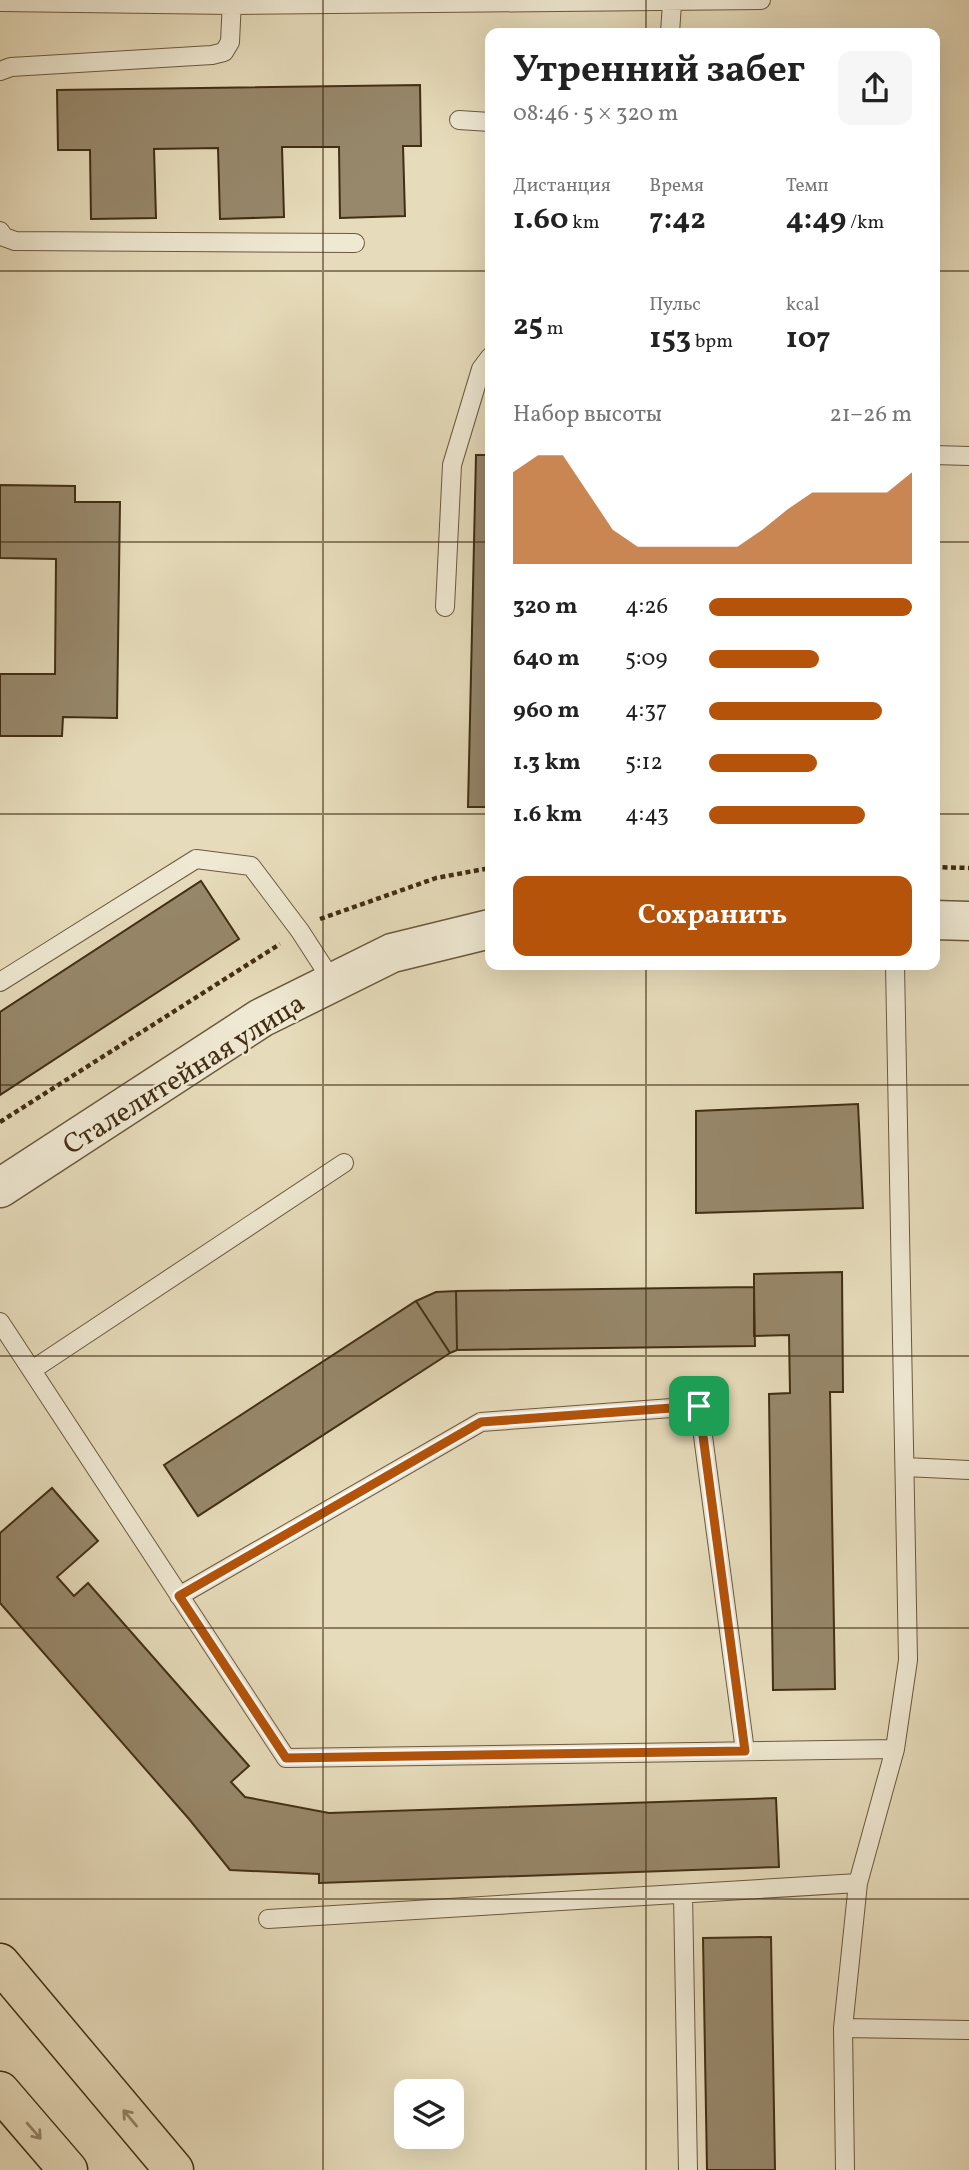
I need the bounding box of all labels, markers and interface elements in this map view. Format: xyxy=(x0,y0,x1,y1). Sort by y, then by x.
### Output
text: Утренний забег xyxy=(513,45,805,98)
button: share xyxy=(838,51,912,125)
text: 08:46 · 5 × 320 m xyxy=(513,98,678,130)
text: Дистанция xyxy=(513,173,611,199)
text: Время xyxy=(649,173,704,199)
text: Темп xyxy=(786,173,829,199)
text: 1.60 xyxy=(513,199,569,241)
text: 7:42 xyxy=(649,199,706,241)
text: 4:49 xyxy=(786,199,846,241)
text: km xyxy=(569,210,600,236)
text: /km xyxy=(846,210,884,236)
text: Пульс xyxy=(649,292,701,318)
text: kcal xyxy=(786,292,819,318)
text: 25 xyxy=(513,305,543,347)
text: m xyxy=(543,316,564,342)
text: 153 xyxy=(649,318,691,360)
text: 107 xyxy=(786,318,831,360)
text: bpm xyxy=(691,329,733,355)
text: Набор высоты xyxy=(513,399,662,431)
text: 21–26 m xyxy=(829,399,912,431)
text: 320 m xyxy=(513,591,578,623)
text: 4:26 xyxy=(625,591,668,623)
text: 640 m xyxy=(513,643,580,675)
text: 5:09 xyxy=(625,643,667,675)
text: 960 m xyxy=(513,695,580,727)
text: 4:37 xyxy=(625,695,667,727)
text: 1.3 km xyxy=(513,747,581,779)
text: 5:12 xyxy=(625,747,663,779)
text: 1.6 km xyxy=(513,799,582,831)
text: 4:43 xyxy=(625,799,669,831)
button: Сохранить xyxy=(513,876,912,956)
street label: Сталелитейная улица xyxy=(56,985,313,1165)
pin xyxy=(669,1376,729,1436)
icon: arrive xyxy=(680,1387,718,1425)
map controls xyxy=(394,2079,464,2149)
button: layers xyxy=(394,2079,464,2149)
one-way arrow xyxy=(122,2109,138,2127)
one-way arrow xyxy=(26,2121,42,2139)

